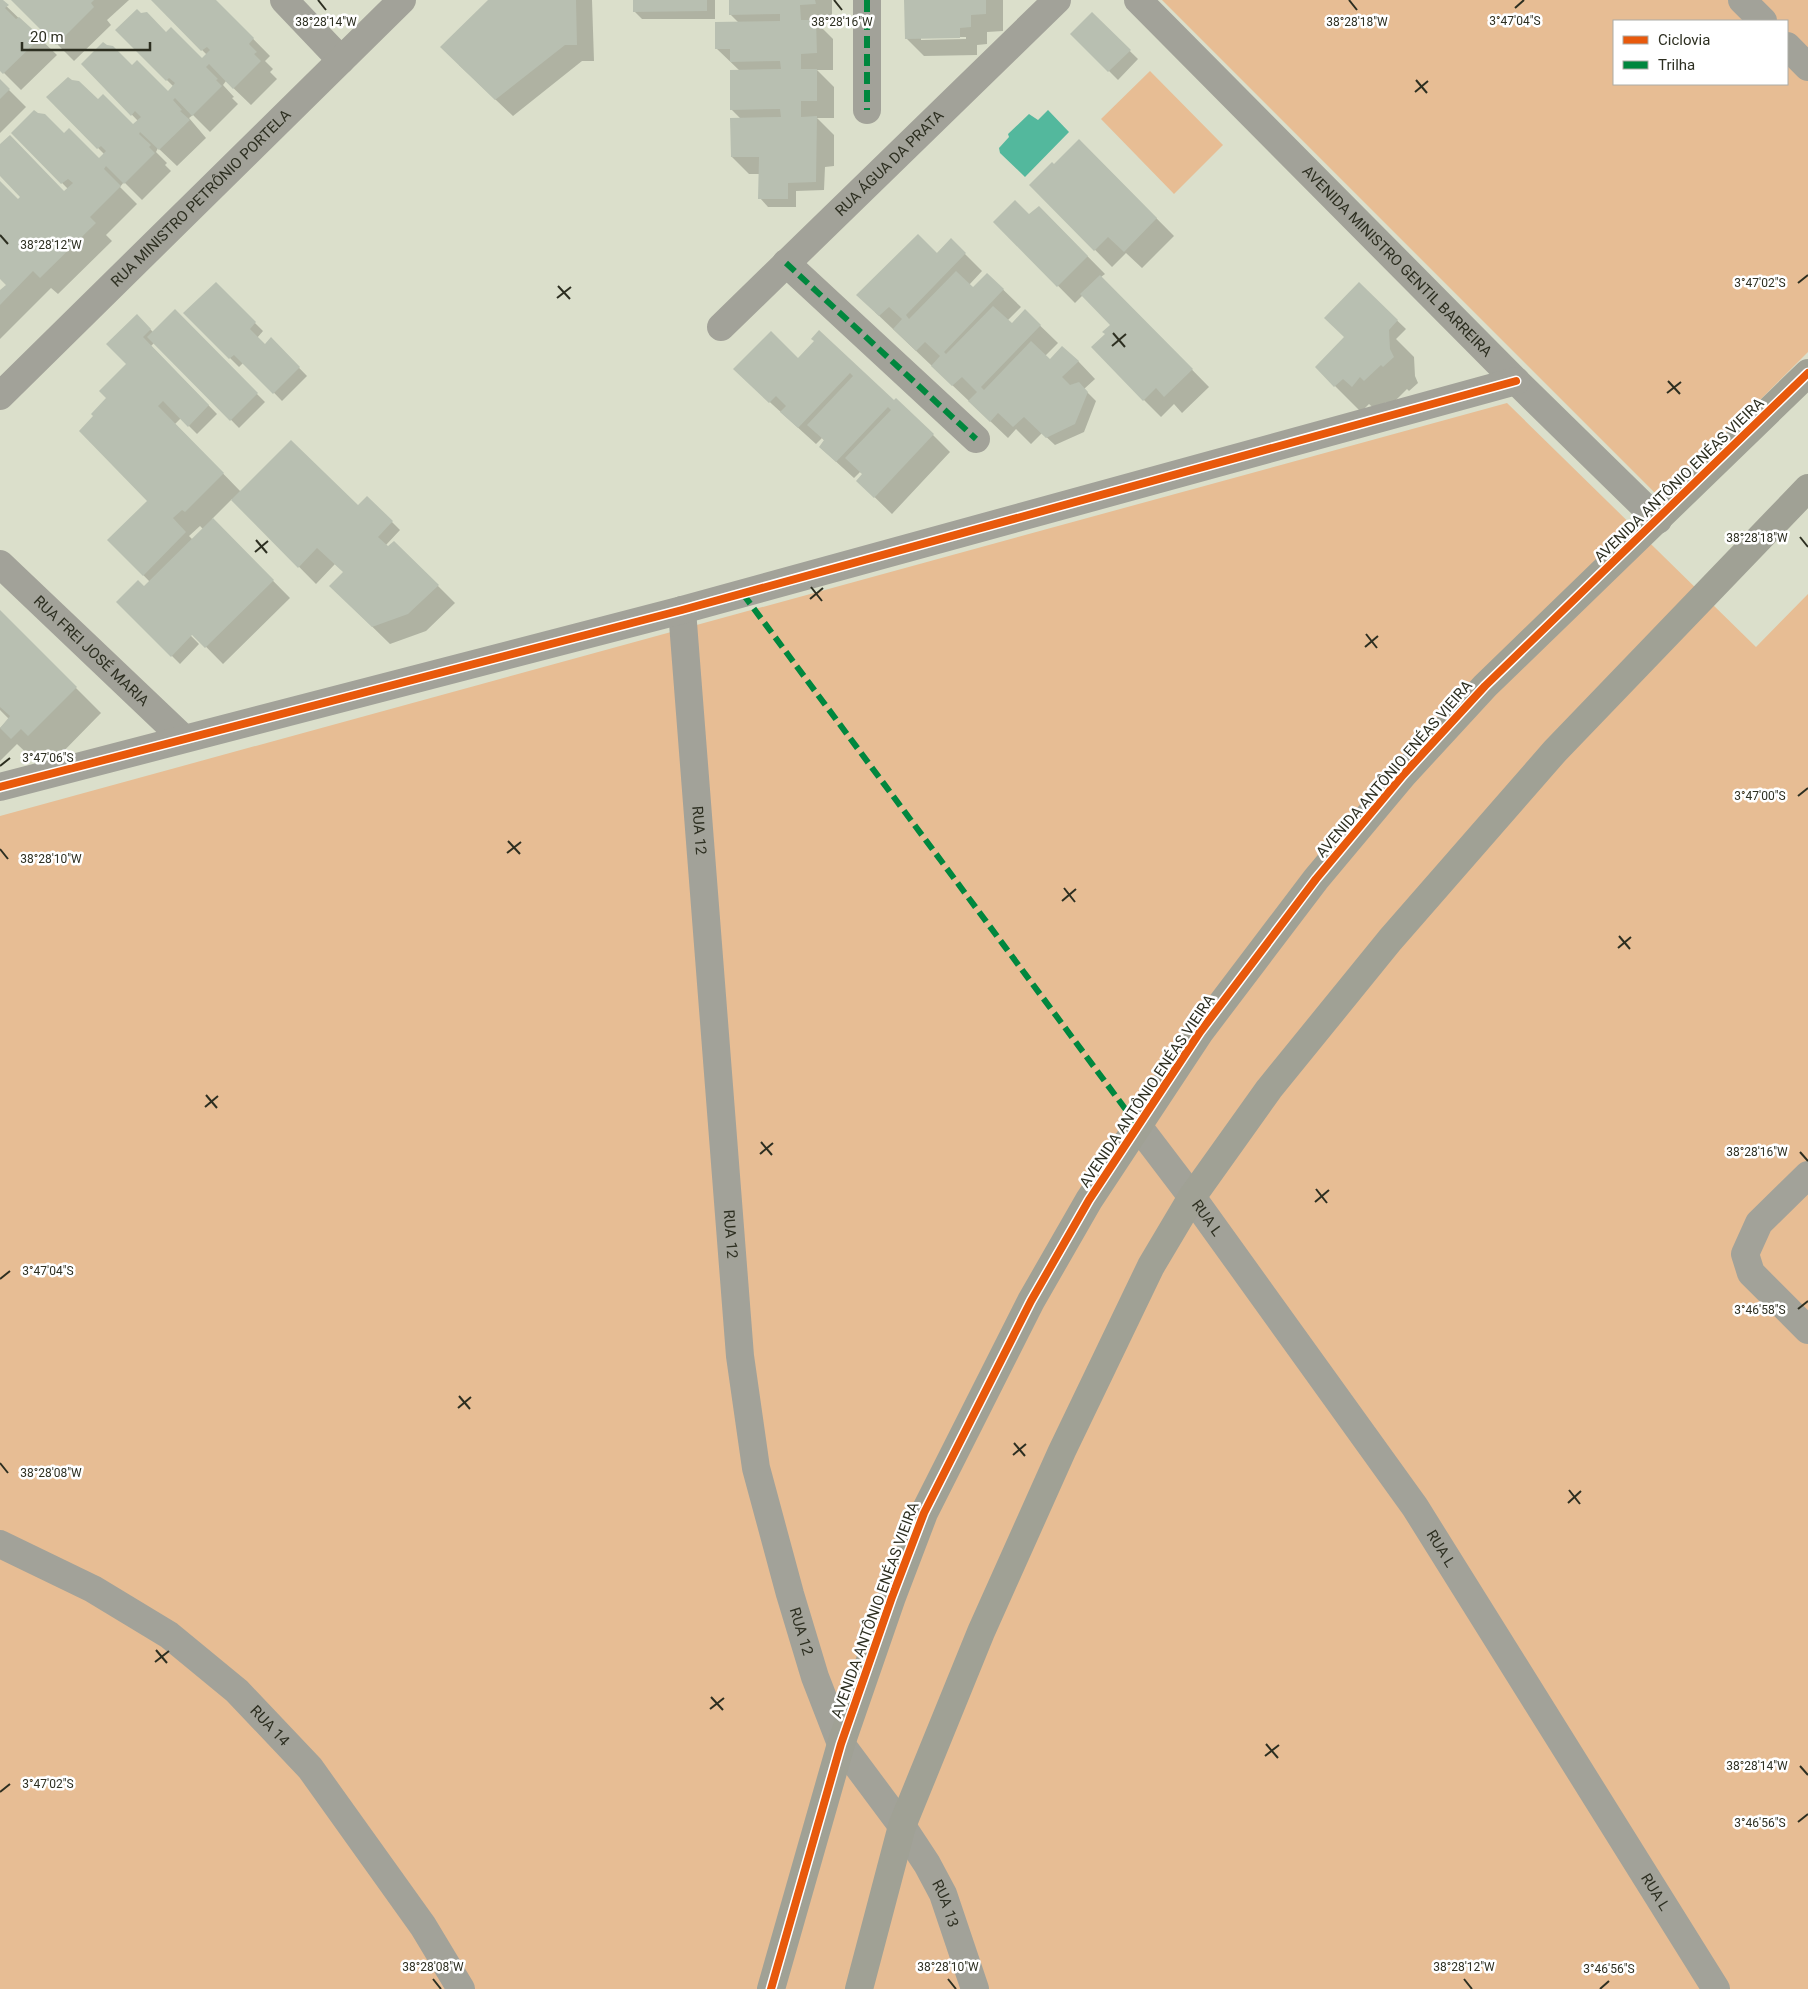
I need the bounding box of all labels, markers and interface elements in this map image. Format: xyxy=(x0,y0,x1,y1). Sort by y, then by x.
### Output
text: 3°47'04"S xyxy=(1489,14,1541,28)
text: 38°28'14"W xyxy=(295,15,357,29)
text: 38°28'16"W xyxy=(811,15,873,29)
text: 38°28'18"W xyxy=(1326,15,1388,29)
scale bar xyxy=(22,20,150,52)
legend xyxy=(1613,20,1788,85)
text: 20 m xyxy=(30,28,64,46)
text: Ciclovia xyxy=(1658,31,1710,49)
text: Trilha xyxy=(1658,56,1695,74)
street label: RUA MINISTRO PETRÔNIO PORTELA xyxy=(107,106,295,290)
street label: RUA ÁGUA DA PRATA xyxy=(831,106,948,220)
street label: AVENIDA MINISTRO GENTIL BARREIRA xyxy=(1299,162,1496,361)
text: 38°28'12"W xyxy=(20,238,82,252)
text: 3°47'02"S xyxy=(1734,276,1786,290)
street label: AVENIDA ANTÔNIO ENÉAS VIEIRA xyxy=(1590,394,1768,566)
text: 38°28'18"W xyxy=(1726,531,1788,545)
street label: RUA FREI JOSÉ MARIA xyxy=(30,592,153,710)
street label: AVENIDA ANTÔNIO ENÉAS VIEIRA xyxy=(1312,677,1476,861)
text: 3°47'06"S xyxy=(22,751,74,765)
text: 3°47'00"S xyxy=(1734,789,1786,803)
street label: RUA 12 xyxy=(688,805,710,856)
text: 38°28'10"W xyxy=(20,852,82,866)
street label: AVENIDA ANTÔNIO ENÉAS VIEIRA xyxy=(1076,991,1219,1191)
text: 38°28'16"W xyxy=(1726,1145,1788,1159)
street label: RUA L xyxy=(1188,1196,1226,1240)
street label: RUA 12 xyxy=(720,1209,741,1259)
text: 3°47'04"S xyxy=(22,1264,74,1278)
text: 3°46'58"S xyxy=(1734,1303,1786,1317)
text: 38°28'08"W xyxy=(20,1466,82,1480)
street label: AVENIDA ANTÔNIO ENÉAS VIEIRA xyxy=(827,1499,923,1721)
street label: RUA L xyxy=(1423,1527,1459,1570)
street label: RUA 12 xyxy=(786,1605,817,1658)
street label: RUA 14 xyxy=(246,1702,294,1750)
text: 38°28'14"W xyxy=(1726,1759,1788,1773)
text: 3°47'02"S xyxy=(22,1777,74,1791)
text: 3°46'56"S xyxy=(1734,1816,1786,1830)
street label: RUA L xyxy=(1637,1870,1674,1914)
street label: RUA 13 xyxy=(928,1877,963,1930)
text: 38°28'08"W xyxy=(402,1960,464,1974)
text: 38°28'10"W xyxy=(917,1960,979,1974)
text: 38°28'12"W xyxy=(1433,1960,1495,1974)
text: 3°46'56"S xyxy=(1583,1962,1635,1976)

